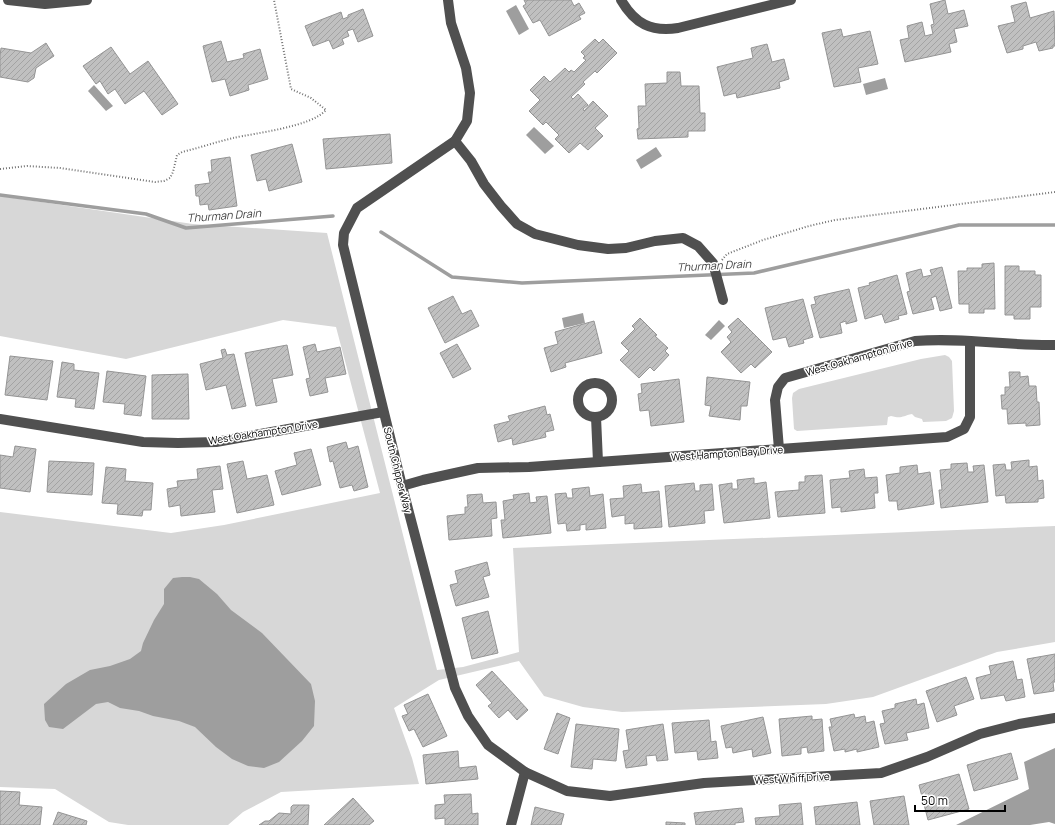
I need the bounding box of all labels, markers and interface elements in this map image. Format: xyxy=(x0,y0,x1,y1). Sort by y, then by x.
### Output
water label: Thurman Drain xyxy=(187,205,262,225)
water label: Thurman Drain xyxy=(677,256,752,274)
street label: West Oakhampton Drive xyxy=(804,335,914,379)
street label: West Oakhampton Drive xyxy=(207,416,319,448)
street label: South Chipper Way xyxy=(381,426,416,515)
street label: West Hampton Bay Drive xyxy=(670,442,784,464)
street label: West Whiff Drive xyxy=(754,769,830,787)
scale bar xyxy=(915,787,1005,813)
text: 50 m xyxy=(921,792,948,809)

